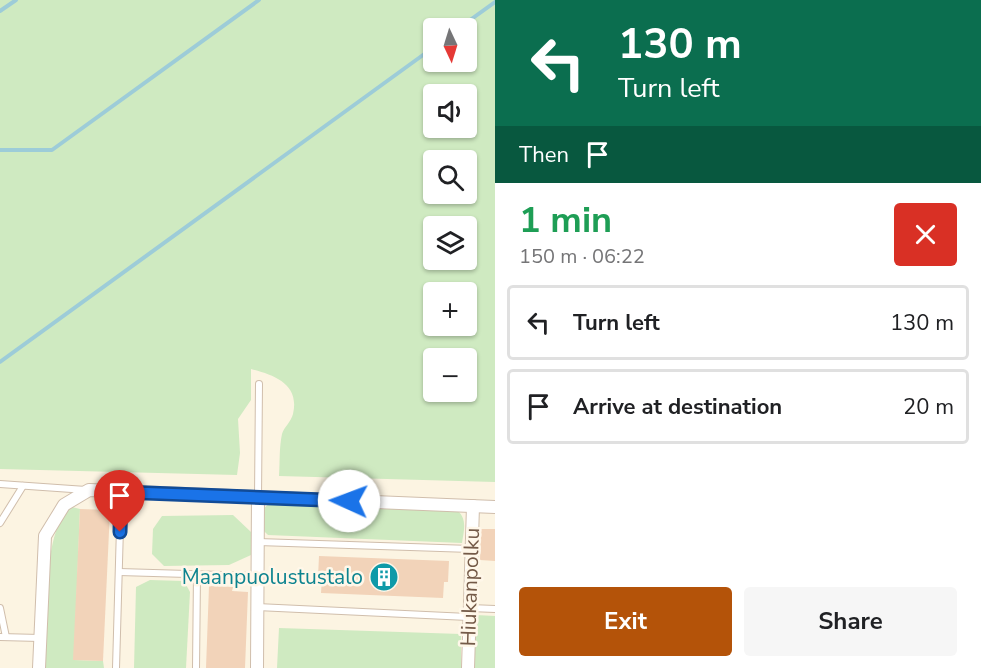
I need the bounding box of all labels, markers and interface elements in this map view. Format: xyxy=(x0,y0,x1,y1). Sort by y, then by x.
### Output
text: 130 m xyxy=(618,16,742,73)
north arrow xyxy=(423,18,477,72)
map controls xyxy=(423,18,477,402)
icon: left xyxy=(519,24,597,102)
text: Turn left xyxy=(618,70,719,107)
button: sound xyxy=(423,84,477,138)
icon: arrive xyxy=(581,138,614,171)
text: Then xyxy=(519,140,569,170)
button: search xyxy=(423,150,477,204)
text: 1 min xyxy=(519,196,612,245)
button: close xyxy=(894,203,957,266)
button: layers xyxy=(423,216,477,270)
text: 150 m · 06:22 xyxy=(519,243,645,270)
button: + xyxy=(423,282,477,336)
icon: left xyxy=(522,306,555,339)
text: Turn left xyxy=(573,308,660,338)
text: 130 m xyxy=(890,308,954,338)
button: − xyxy=(423,348,477,402)
icon: arrive xyxy=(522,390,555,423)
text: Arrive at destination xyxy=(573,392,782,422)
text: 20 m xyxy=(903,392,954,422)
position arrow xyxy=(317,469,381,533)
pin xyxy=(94,470,145,532)
icon: arrive xyxy=(103,479,136,512)
street label: Hiukanpolku xyxy=(454,527,486,647)
building icon: Maanpuolustustalo xyxy=(368,561,400,593)
place label: Maanpuolustustalo xyxy=(182,563,363,591)
button: Exit xyxy=(519,587,732,656)
button: Share xyxy=(744,587,957,656)

